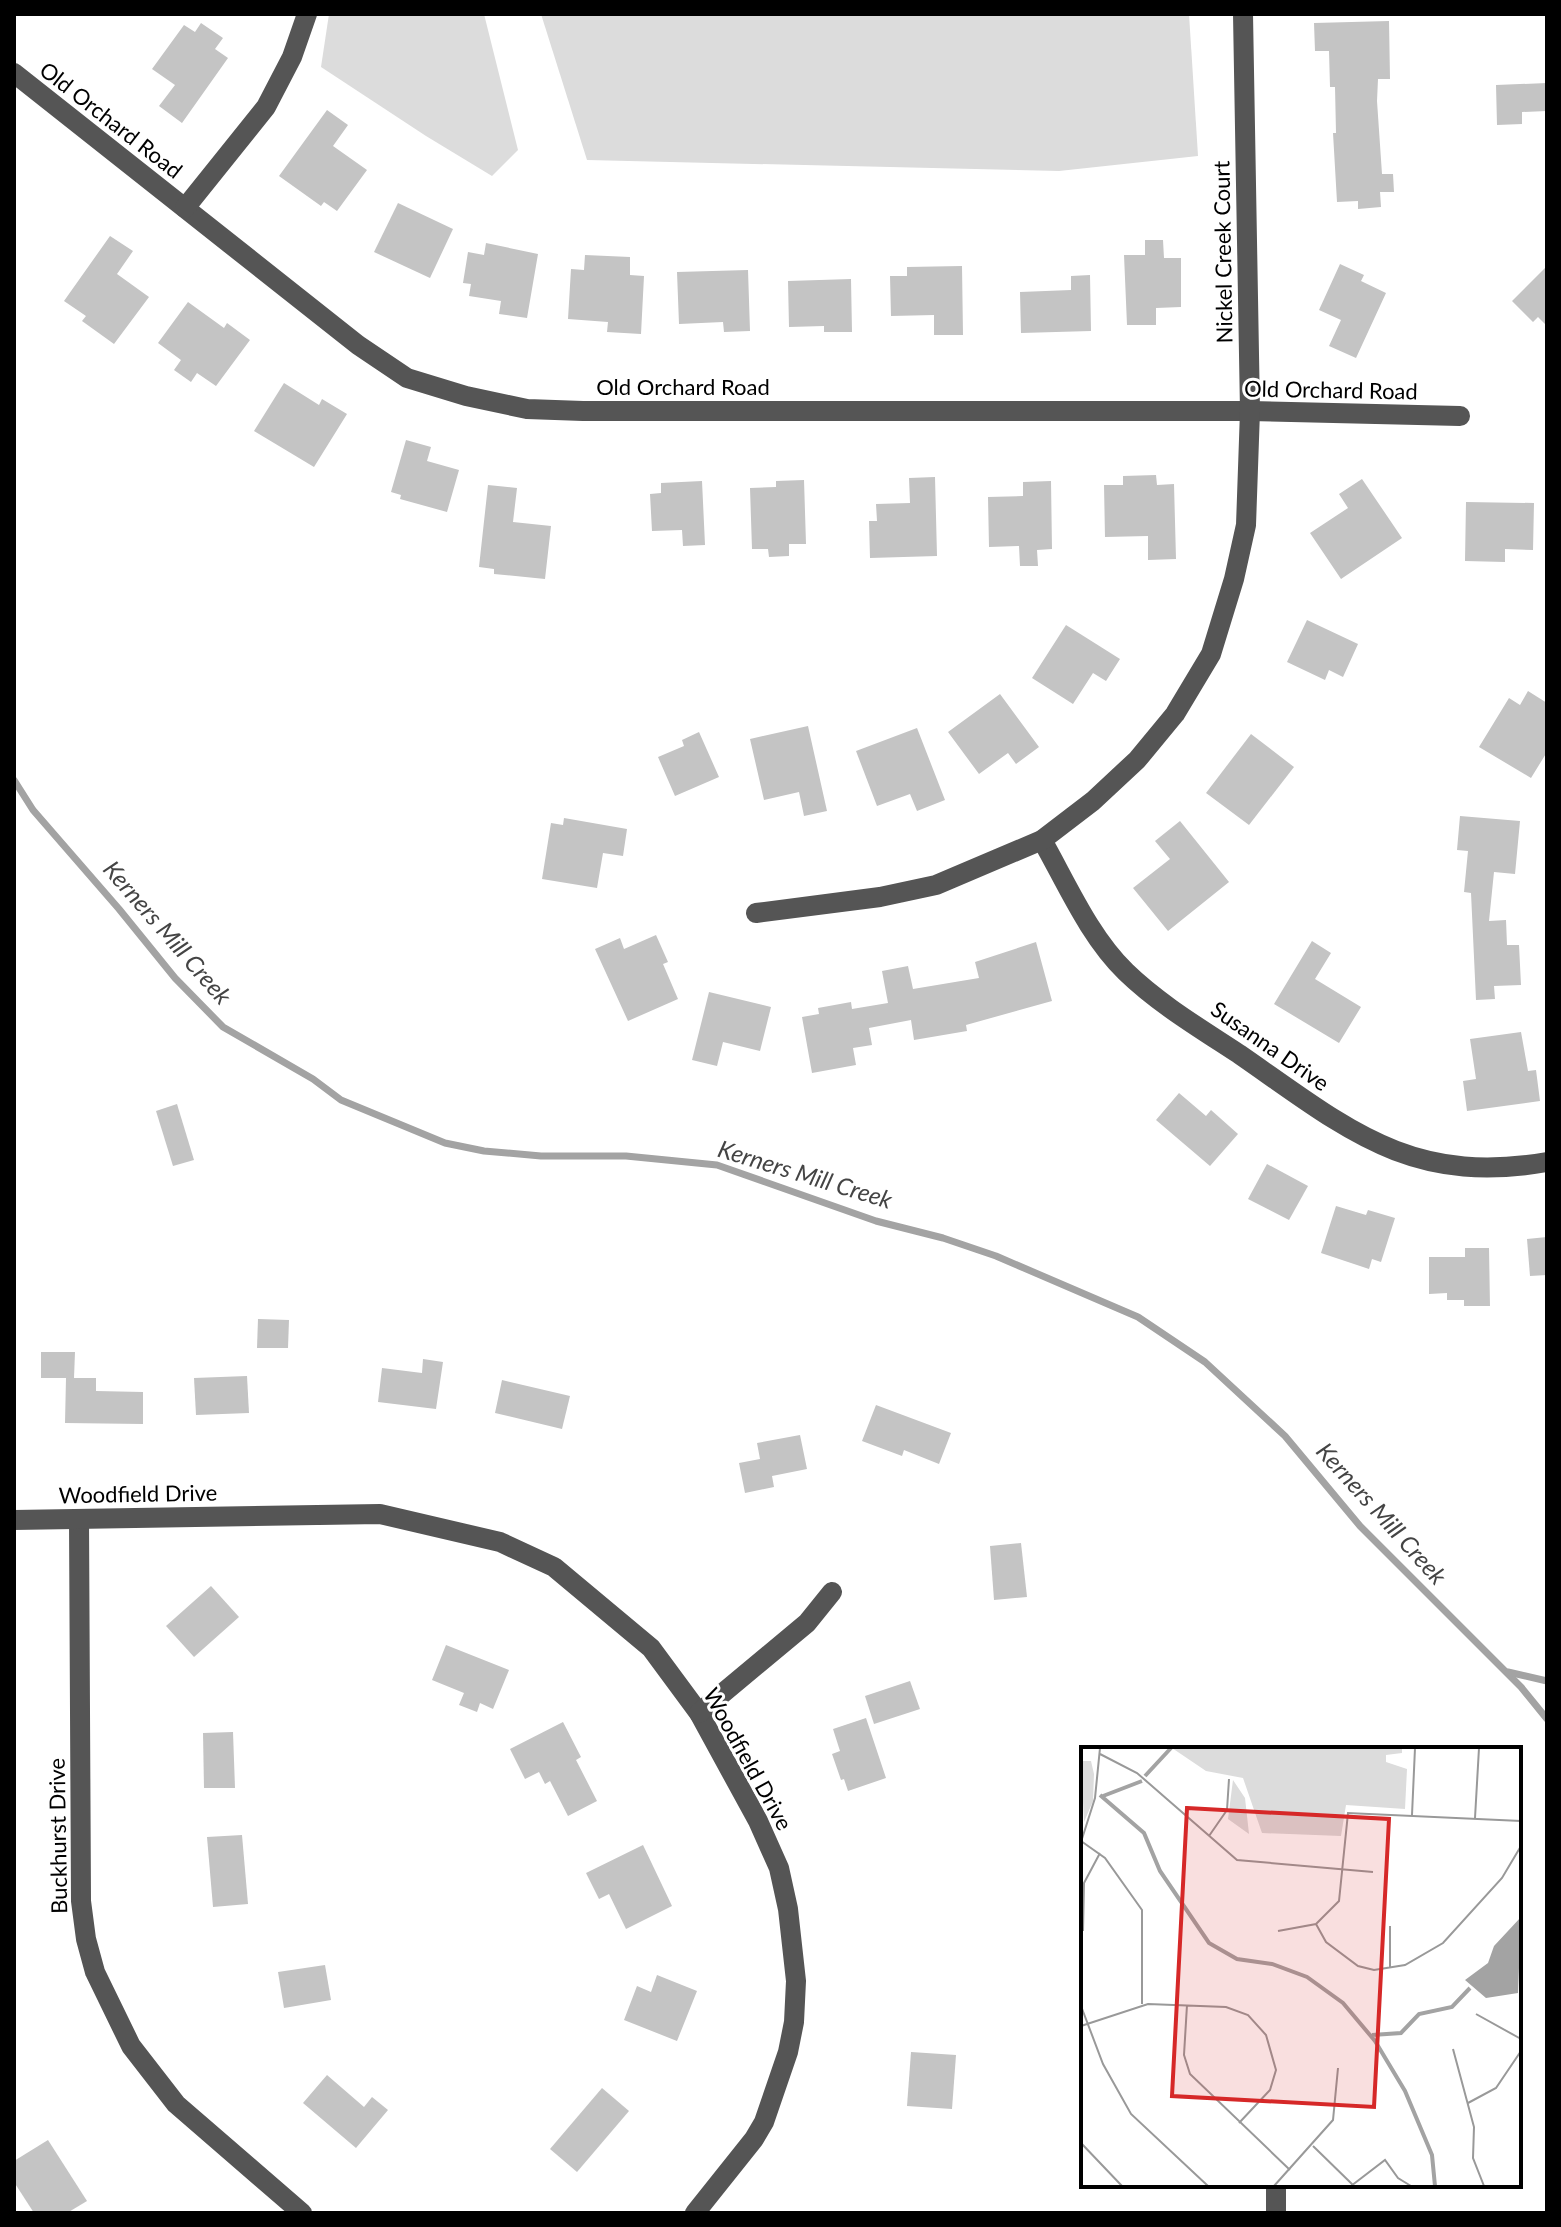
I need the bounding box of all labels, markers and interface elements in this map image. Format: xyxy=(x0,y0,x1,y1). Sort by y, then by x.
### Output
street label: Old Orchard Road xyxy=(35,56,188,184)
street label: Nickel Creek Court xyxy=(1207,160,1238,344)
street label: Old Orchard Road xyxy=(596,373,770,400)
street label: Old Orchard Road xyxy=(1244,374,1418,405)
water label: Kerners Mill Creek xyxy=(98,854,239,1010)
street label: Susanna Drive xyxy=(1206,995,1335,1096)
water label: Kerners Mill Creek xyxy=(715,1133,897,1214)
water label: Kerners Mill Creek xyxy=(1311,1436,1454,1590)
street label: Woodfield Drive xyxy=(58,1479,218,1508)
street label: Woodfield Drive xyxy=(698,1683,799,1835)
inset map xyxy=(1081,1747,1521,2187)
street label: Buckhurst Drive xyxy=(43,1758,72,1914)

